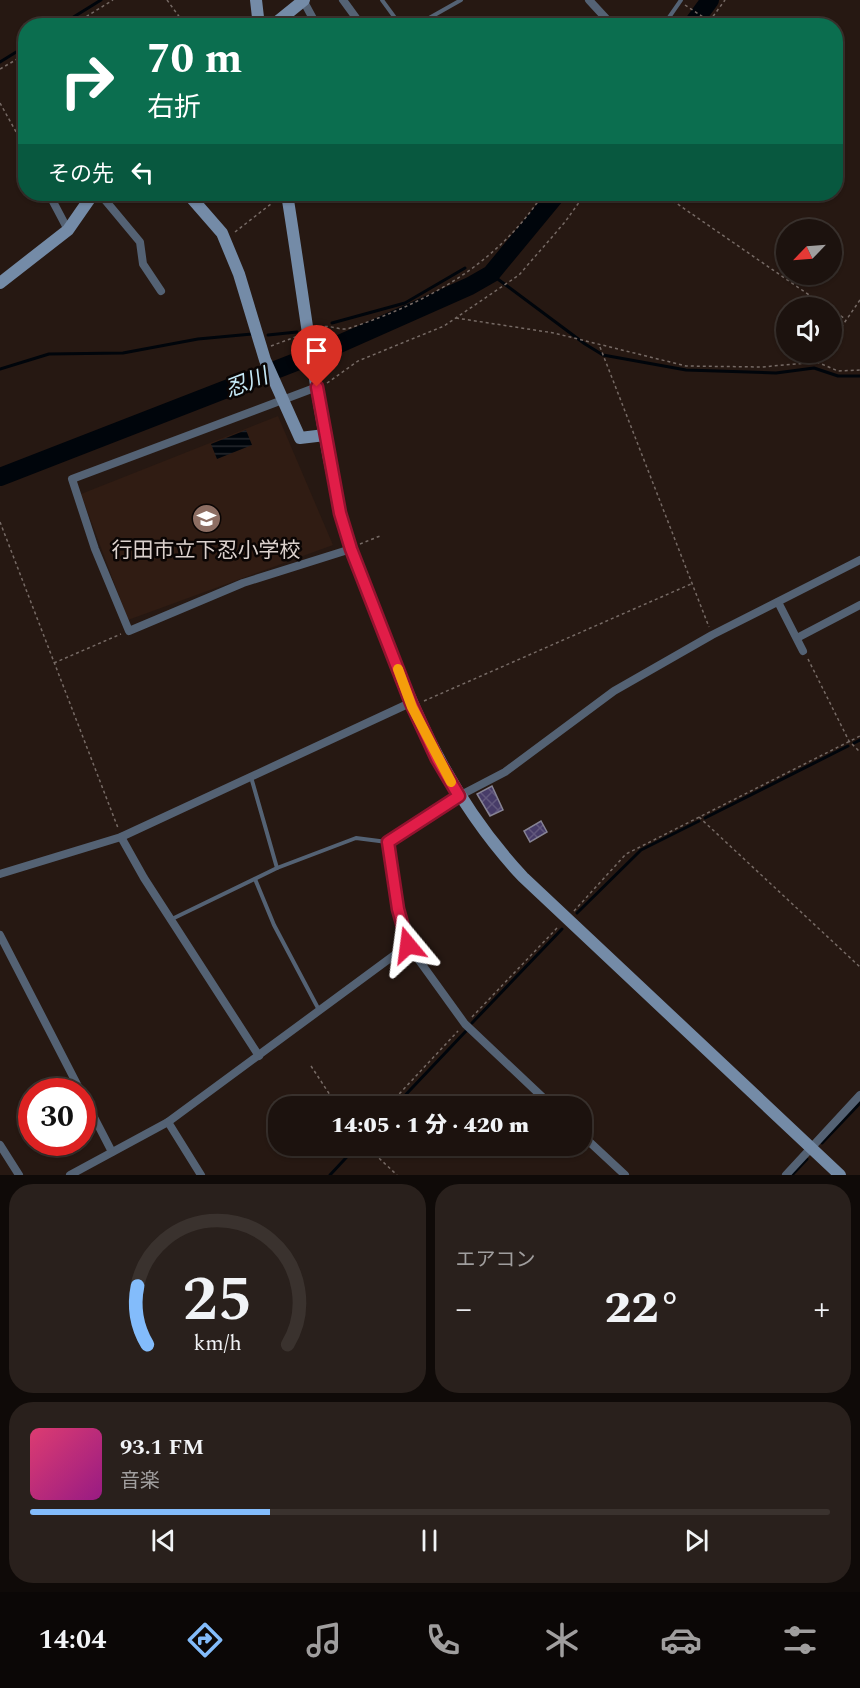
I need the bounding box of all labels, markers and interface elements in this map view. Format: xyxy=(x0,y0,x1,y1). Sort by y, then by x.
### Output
text: 70 m xyxy=(147,28,242,91)
icon: right xyxy=(48,42,126,120)
text: 右折 xyxy=(147,87,201,129)
icon: left xyxy=(126,156,159,189)
text: その先 xyxy=(48,158,114,191)
north arrow xyxy=(776,219,842,285)
map controls xyxy=(776,219,842,363)
button: sound xyxy=(776,297,842,363)
pin xyxy=(291,325,342,387)
icon: arrive xyxy=(300,334,333,367)
water label: 忍川 xyxy=(220,359,275,407)
school or university icon: 行田市立下忍小学校 xyxy=(190,503,222,535)
place label: 行田市立下忍小学校 xyxy=(112,535,301,567)
position arrow xyxy=(376,913,440,977)
speed limit sign: 30 xyxy=(18,1078,96,1156)
text: 14:05 · 1 分 · 420 m xyxy=(331,1109,529,1142)
text: エアコン xyxy=(456,1245,536,1275)
text: 25 xyxy=(182,1253,252,1348)
text: 22° xyxy=(604,1274,681,1343)
text: − xyxy=(456,1284,472,1334)
text: + xyxy=(813,1284,830,1334)
text: km/h xyxy=(193,1328,241,1361)
text: 93.1 FM xyxy=(120,1431,204,1464)
text: 音楽 xyxy=(120,1466,160,1496)
icon: previous xyxy=(147,1524,180,1557)
icon: pause xyxy=(413,1524,446,1557)
icon: next xyxy=(680,1524,713,1557)
text: 14:04 xyxy=(39,1619,106,1661)
icon: directions xyxy=(184,1619,226,1661)
icon: music xyxy=(303,1619,345,1661)
icon: phone xyxy=(422,1619,464,1661)
icon: climate xyxy=(541,1619,583,1661)
icon: car xyxy=(660,1619,702,1661)
icon: filters xyxy=(779,1619,821,1661)

